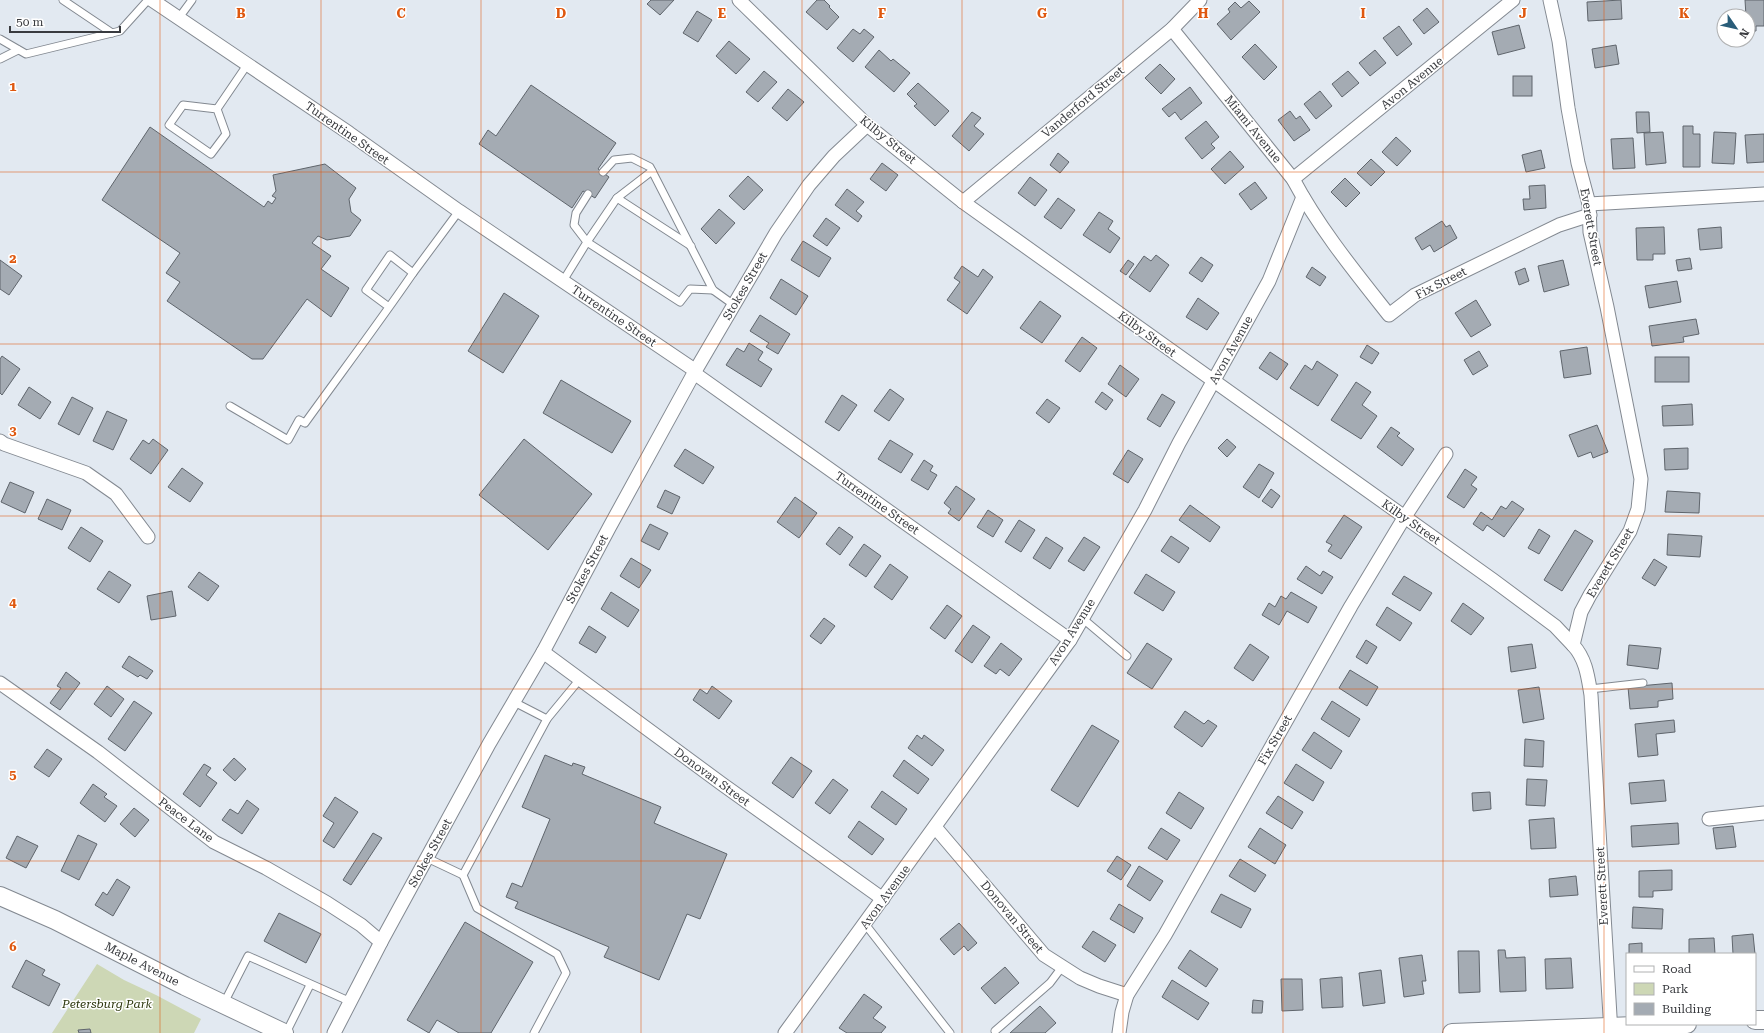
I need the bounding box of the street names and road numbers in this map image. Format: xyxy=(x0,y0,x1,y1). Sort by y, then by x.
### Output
street label: Avon Avenue xyxy=(1378,53,1446,112)
street label: Vanderford Street xyxy=(1039,63,1127,140)
street label: Miami Avenue xyxy=(1222,92,1285,166)
street label: Turrentine Street xyxy=(302,99,392,168)
street label: Kilby Street xyxy=(857,113,919,167)
street label: Everett Street xyxy=(1577,187,1605,268)
street label: Stokes Street xyxy=(720,249,770,322)
street label: Fix Street xyxy=(1413,264,1469,302)
street label: Turrentine Street xyxy=(569,282,660,350)
street label: Kilby Street xyxy=(1115,308,1179,360)
street label: Avon Avenue xyxy=(1206,313,1256,387)
street label: Turrentine Street xyxy=(832,469,922,538)
street label: Kilby Street xyxy=(1379,497,1443,548)
street label: Everett Street xyxy=(1584,525,1637,600)
street label: Stokes Street xyxy=(563,532,611,606)
street label: Avon Avenue xyxy=(1046,596,1098,668)
street label: Fix Street xyxy=(1255,712,1295,768)
street label: Donovan Street xyxy=(671,745,753,809)
street label: Peace Lane xyxy=(156,795,217,845)
street label: Stokes Street xyxy=(405,816,455,890)
street label: Everett Street xyxy=(1593,846,1611,926)
street label: Avon Avenue xyxy=(857,862,913,932)
street label: Donovan Street xyxy=(978,878,1047,956)
street label: Maple Avenue xyxy=(102,939,182,989)

